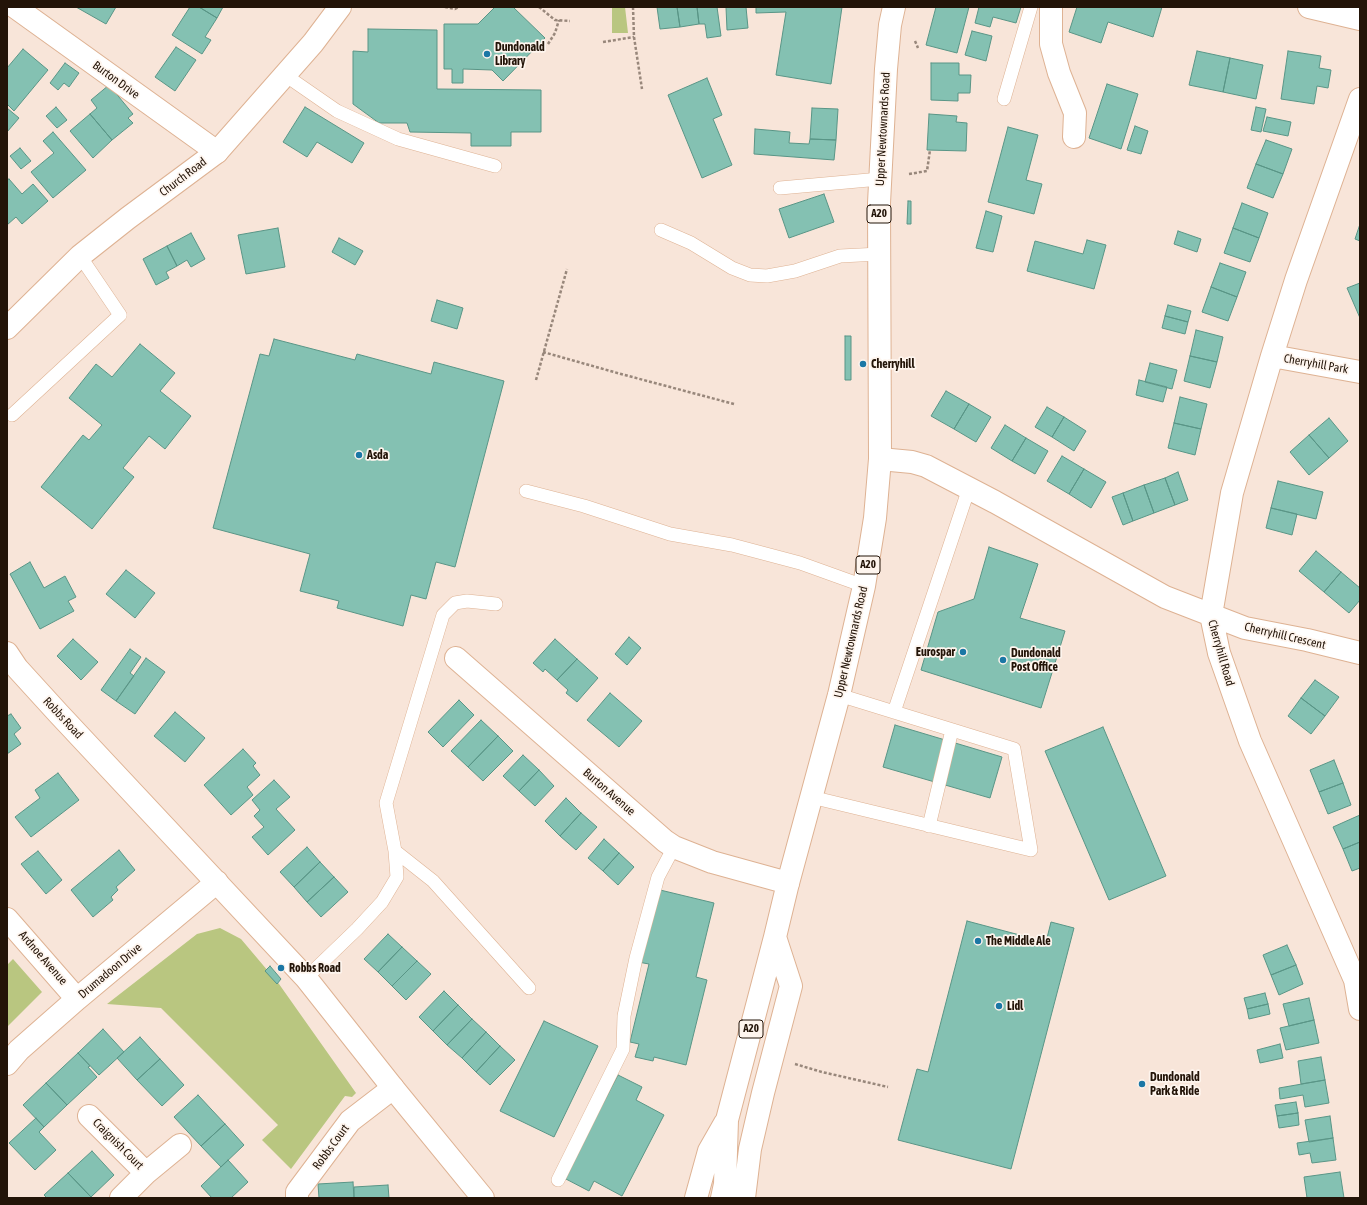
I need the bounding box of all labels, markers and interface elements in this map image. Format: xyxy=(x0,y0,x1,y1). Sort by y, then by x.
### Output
place label: Dundonald Library xyxy=(495,40,545,68)
marker: Dundonald Library xyxy=(482,49,492,59)
street label: Burton Drive xyxy=(90,58,142,102)
street label: Upper Newtownards Road xyxy=(873,72,893,186)
street label: Church Road xyxy=(157,155,209,199)
road number: A20 xyxy=(867,205,891,223)
street label: Cherryhill Park xyxy=(1283,351,1349,377)
place label: Cherryhill xyxy=(871,357,915,371)
marker: Cherryhill xyxy=(858,359,868,369)
place label: Asda xyxy=(367,448,388,462)
marker: Asda xyxy=(354,450,364,460)
road number: A20 xyxy=(856,556,880,574)
street label: Upper Newtownards Road xyxy=(831,585,871,699)
street label: Cherryhill Road xyxy=(1205,618,1237,688)
street label: Cherryhill Crescent xyxy=(1243,620,1327,652)
place label: Eurospar xyxy=(916,645,955,659)
place label: Dundonald Post Office xyxy=(1011,646,1061,674)
marker: Eurospar xyxy=(958,647,968,657)
marker: Dundonald Post Office xyxy=(998,655,1008,665)
street label: Robbs Road xyxy=(40,694,86,742)
street label: Burton Avenue xyxy=(580,765,638,819)
street label: Ardnoe Avenue xyxy=(16,928,70,988)
place label: The Middle Ale xyxy=(986,934,1051,948)
marker: The Middle Ale xyxy=(973,936,983,946)
street label: Drumadoon Drive xyxy=(75,940,145,1002)
place label: Robbs Road xyxy=(289,961,341,975)
marker: Robbs Road xyxy=(276,963,286,973)
place label: Lidl xyxy=(1007,999,1023,1013)
marker: Lidl xyxy=(994,1001,1004,1011)
road number: A20 xyxy=(739,1020,763,1038)
place label: Dundonald Park & Ride xyxy=(1150,1070,1200,1098)
marker: Dundonald Park & Ride xyxy=(1137,1079,1147,1089)
street label: Craignish Court xyxy=(90,1116,146,1172)
street label: Robbs Court xyxy=(310,1121,352,1173)

